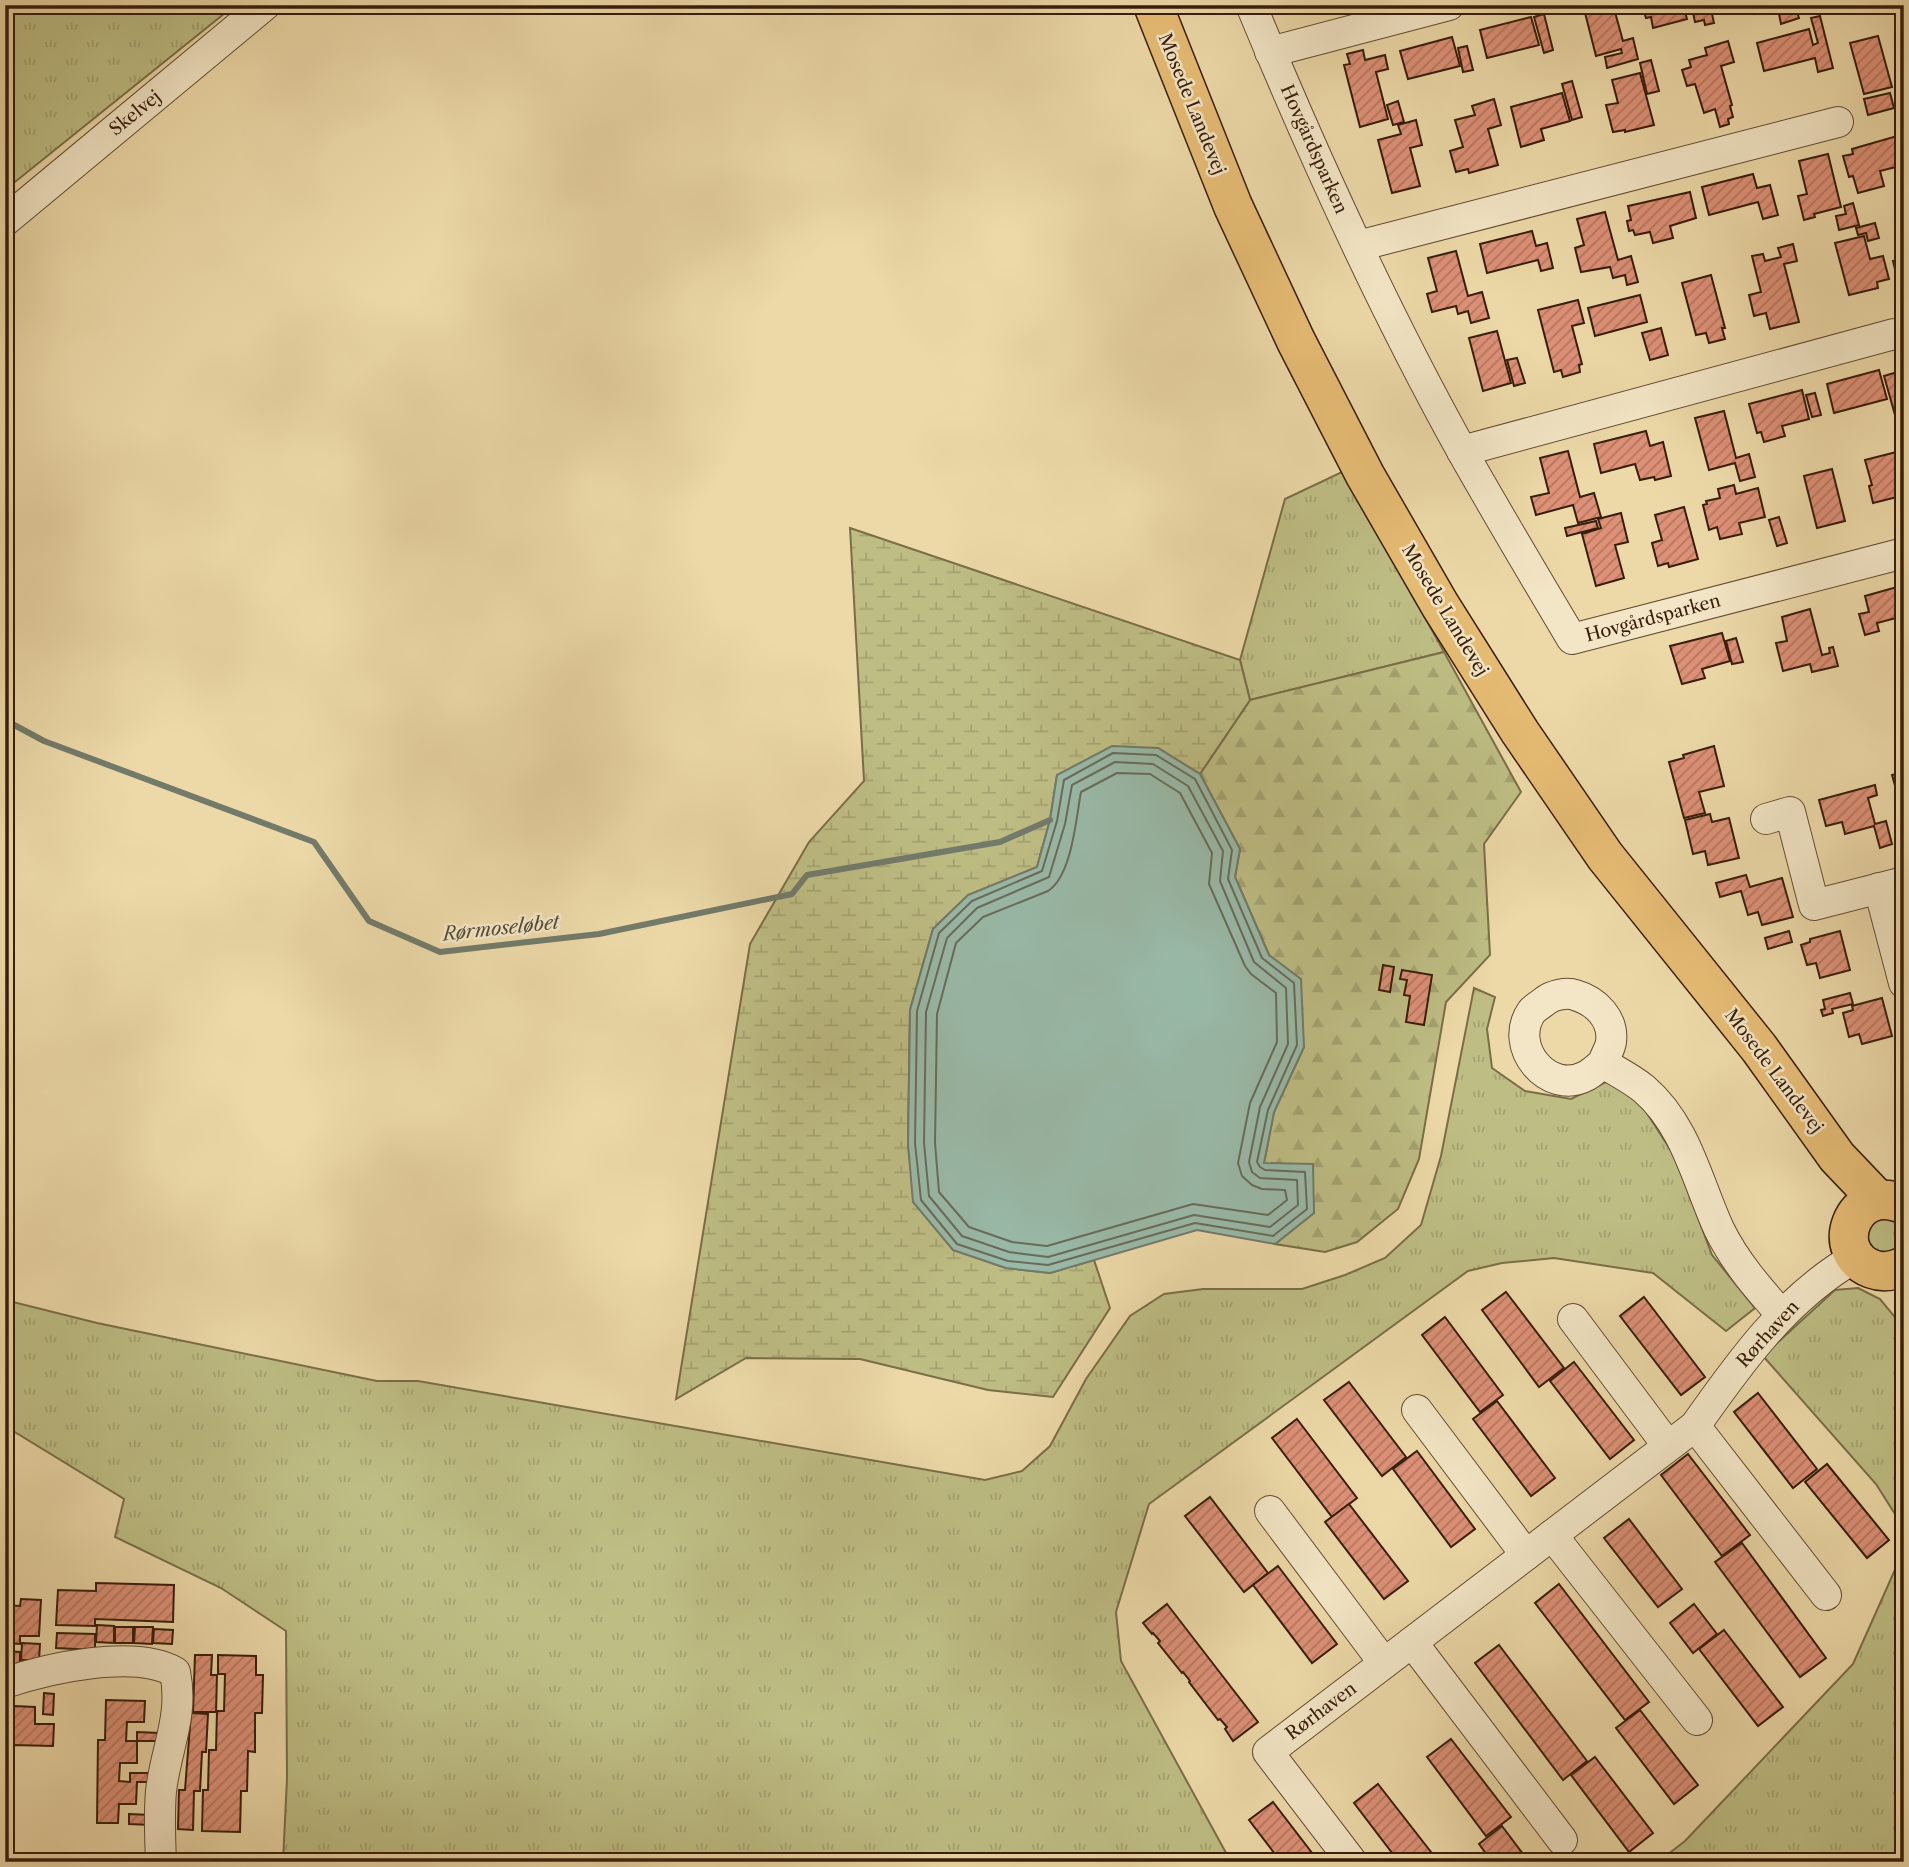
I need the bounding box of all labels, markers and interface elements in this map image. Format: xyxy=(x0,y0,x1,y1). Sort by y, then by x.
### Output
street label: Mosede Landevej xyxy=(1154,30,1230,178)
street label: Hovgårdsparken xyxy=(1276,81,1352,217)
street label: Skelvej xyxy=(105,86,165,140)
street label: Mosede Landevej xyxy=(1397,540,1493,680)
street label: Hovgårdsparken xyxy=(1583,589,1723,647)
water label: Rørmoseløbet xyxy=(440,910,561,946)
street label: Mosede Landevej xyxy=(1720,1004,1828,1138)
street label: Rørhaven xyxy=(1732,1296,1804,1372)
street label: Rørhaven xyxy=(1281,1677,1361,1745)

